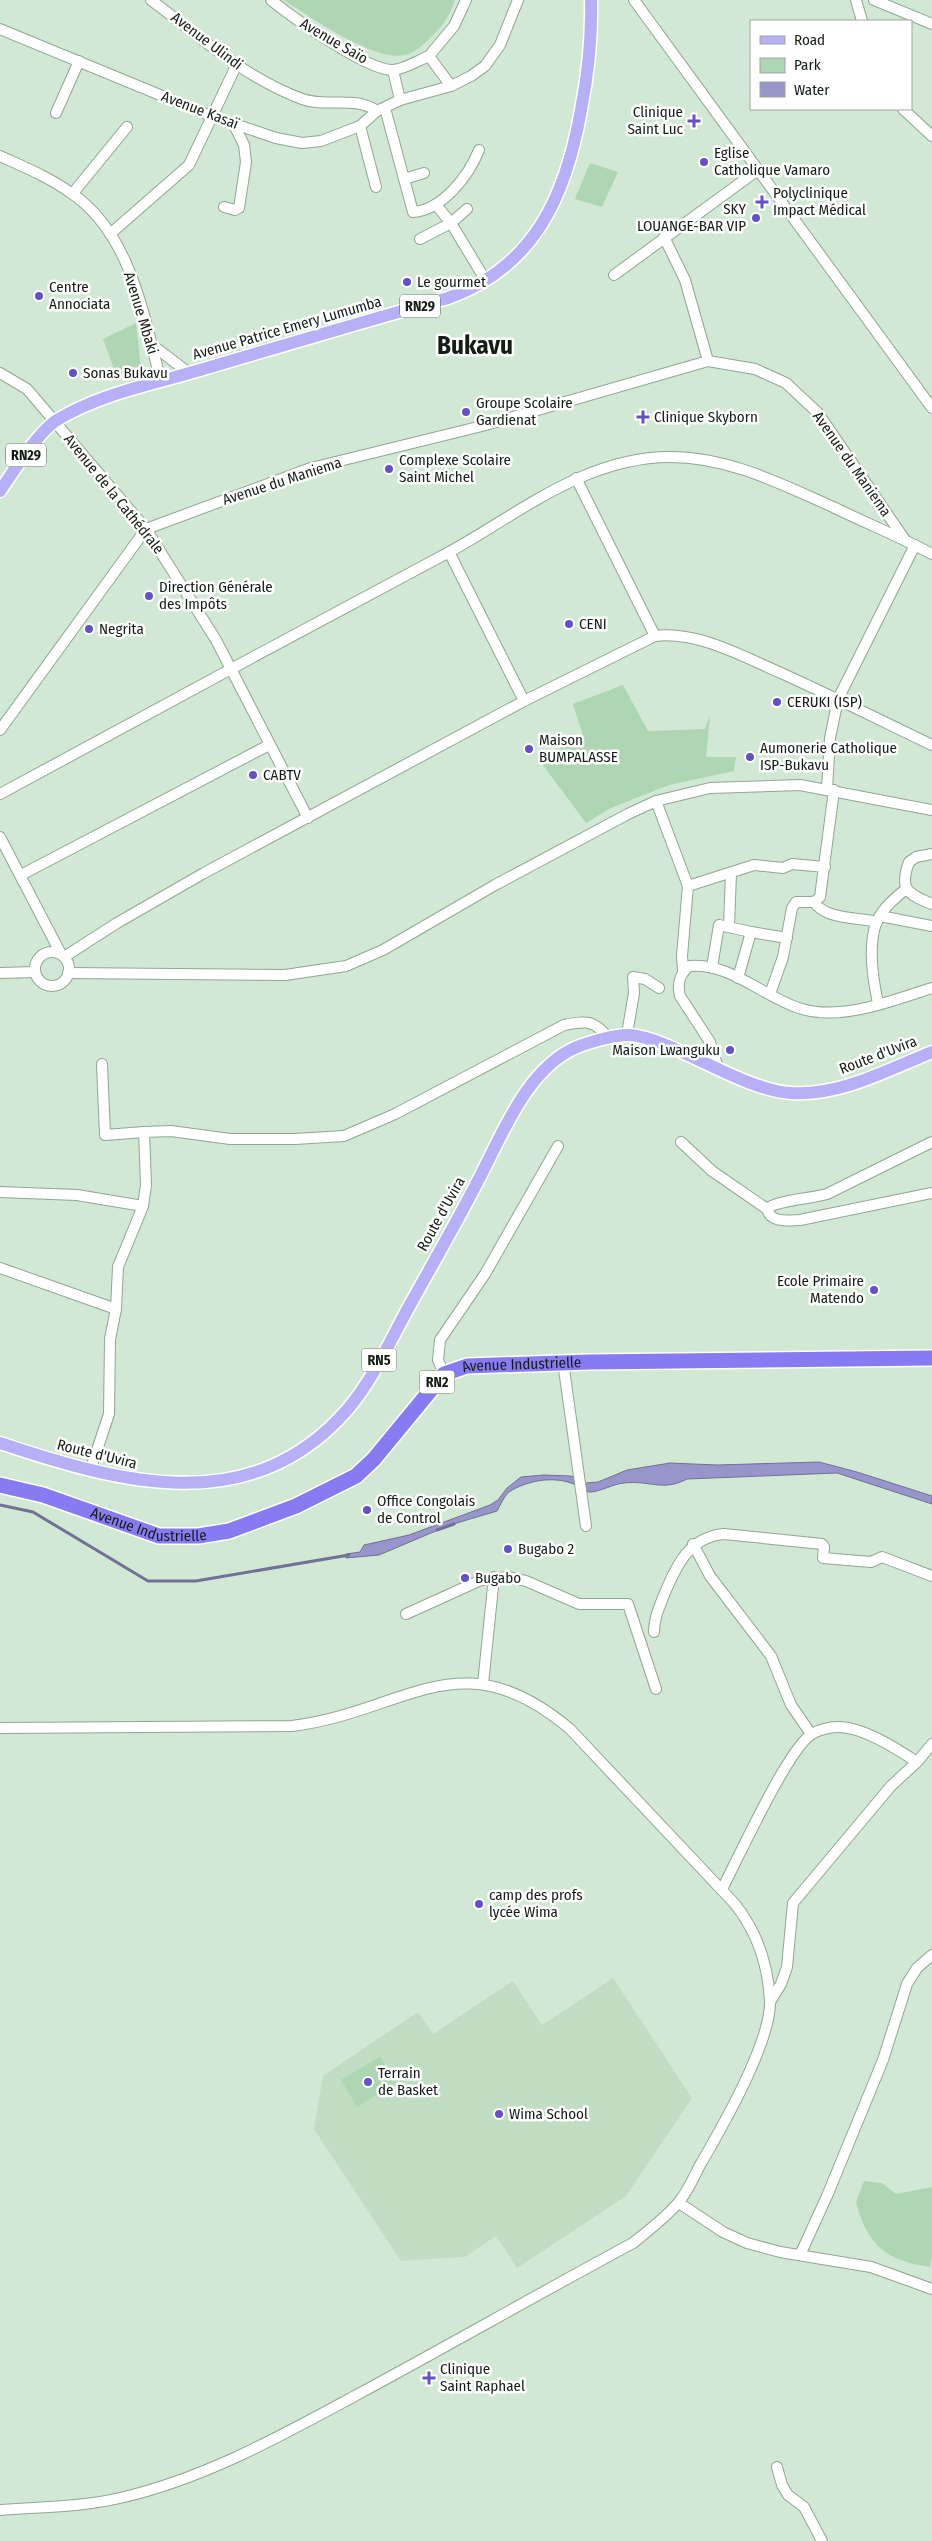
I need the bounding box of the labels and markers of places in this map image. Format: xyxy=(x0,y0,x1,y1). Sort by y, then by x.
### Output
place label: Clinique Saint Luc xyxy=(627,103,684,138)
marker: Clinique Saint Luc xyxy=(687,114,701,128)
place label: Eglise Catholique Vamaro xyxy=(714,144,830,179)
marker: Eglise Catholique Vamaro xyxy=(698,156,710,168)
place label: Polyclinique Impact Médical xyxy=(773,184,866,219)
marker: Polyclinique Impact Médical xyxy=(755,195,769,209)
place label: SKY LOUANGE-BAR VIP xyxy=(637,200,747,235)
marker: SKY LOUANGE-BAR VIP xyxy=(750,212,762,224)
place label: Le gourmet xyxy=(417,273,486,291)
marker: Le gourmet xyxy=(401,276,413,288)
place label: Centre Annociata xyxy=(49,278,110,313)
marker: Centre Annociata xyxy=(33,290,45,302)
place label: Sonas Bukavu xyxy=(83,364,168,382)
marker: Sonas Bukavu xyxy=(67,367,79,379)
place label: Groupe Scolaire Gardienat xyxy=(476,394,573,429)
marker: Groupe Scolaire Gardienat xyxy=(460,406,472,418)
place label: Clinique Skyborn xyxy=(654,408,758,426)
marker: Clinique Skyborn xyxy=(636,410,650,424)
place label: Complexe Scolaire Saint Michel xyxy=(399,451,511,486)
marker: Complexe Scolaire Saint Michel xyxy=(383,463,395,475)
place label: Direction Générale des Impôts xyxy=(159,578,273,613)
marker: Direction Générale des Impôts xyxy=(143,590,155,602)
place label: CENI xyxy=(579,615,607,633)
marker: CENI xyxy=(563,618,575,630)
place label: Negrita xyxy=(99,620,144,638)
marker: Negrita xyxy=(83,623,95,635)
place label: CERUKI (ISP) xyxy=(787,693,862,711)
marker: CERUKI (ISP) xyxy=(771,696,783,708)
place label: Maison BUMPALASSE xyxy=(539,731,618,766)
place label: Aumonerie Catholique ISP-Bukavu xyxy=(760,739,897,774)
marker: Maison BUMPALASSE xyxy=(523,743,535,755)
marker: Aumonerie Catholique ISP-Bukavu xyxy=(744,751,756,763)
place label: CABTV xyxy=(263,766,301,784)
marker: CABTV xyxy=(247,769,259,781)
place label: Maison Lwanguku xyxy=(612,1041,720,1059)
marker: Maison Lwanguku xyxy=(724,1044,736,1056)
place label: Ecole Primaire Matendo xyxy=(777,1272,864,1307)
marker: Ecole Primaire Matendo xyxy=(868,1284,880,1296)
place label: Office Congolais de Control xyxy=(377,1492,475,1527)
marker: Office Congolais de Control xyxy=(361,1504,373,1516)
place label: Bugabo 2 xyxy=(518,1540,575,1558)
marker: Bugabo 2 xyxy=(502,1543,514,1555)
place label: Bugabo xyxy=(475,1569,521,1587)
marker: Bugabo xyxy=(459,1572,471,1584)
place label: camp des profs lycée Wima xyxy=(489,1886,583,1921)
marker: camp des profs lycée Wima xyxy=(473,1898,485,1910)
place label: Terrain de Basket xyxy=(378,2064,438,2099)
marker: Terrain de Basket xyxy=(362,2076,374,2088)
place label: Wima School xyxy=(509,2105,588,2123)
marker: Wima School xyxy=(493,2108,505,2120)
place label: Clinique Saint Raphael xyxy=(440,2360,525,2395)
marker: Clinique Saint Raphael xyxy=(422,2371,436,2385)

